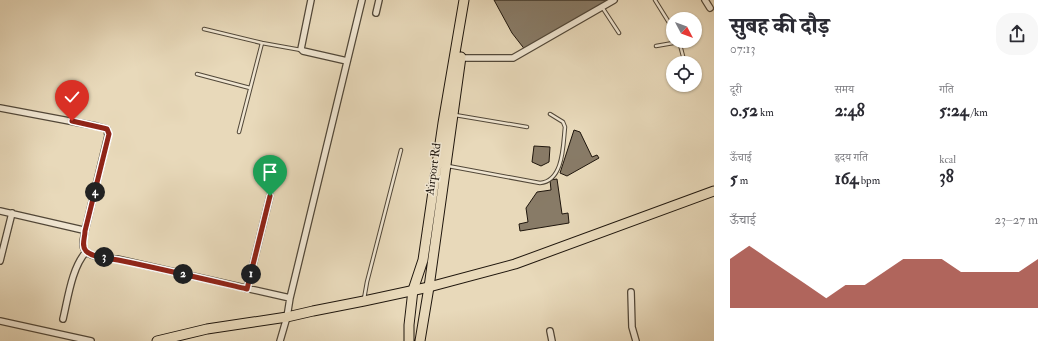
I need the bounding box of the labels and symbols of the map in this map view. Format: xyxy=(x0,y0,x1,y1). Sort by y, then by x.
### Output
north arrow xyxy=(666,12,702,48)
pin xyxy=(55,80,89,121)
street label: Airport Rd xyxy=(422,142,445,197)
pin xyxy=(253,155,287,196)
pin: 4 xyxy=(85,182,105,202)
pin: 3 xyxy=(94,247,114,267)
pin: 2 xyxy=(173,264,193,284)
pin: 1 xyxy=(241,264,261,284)

